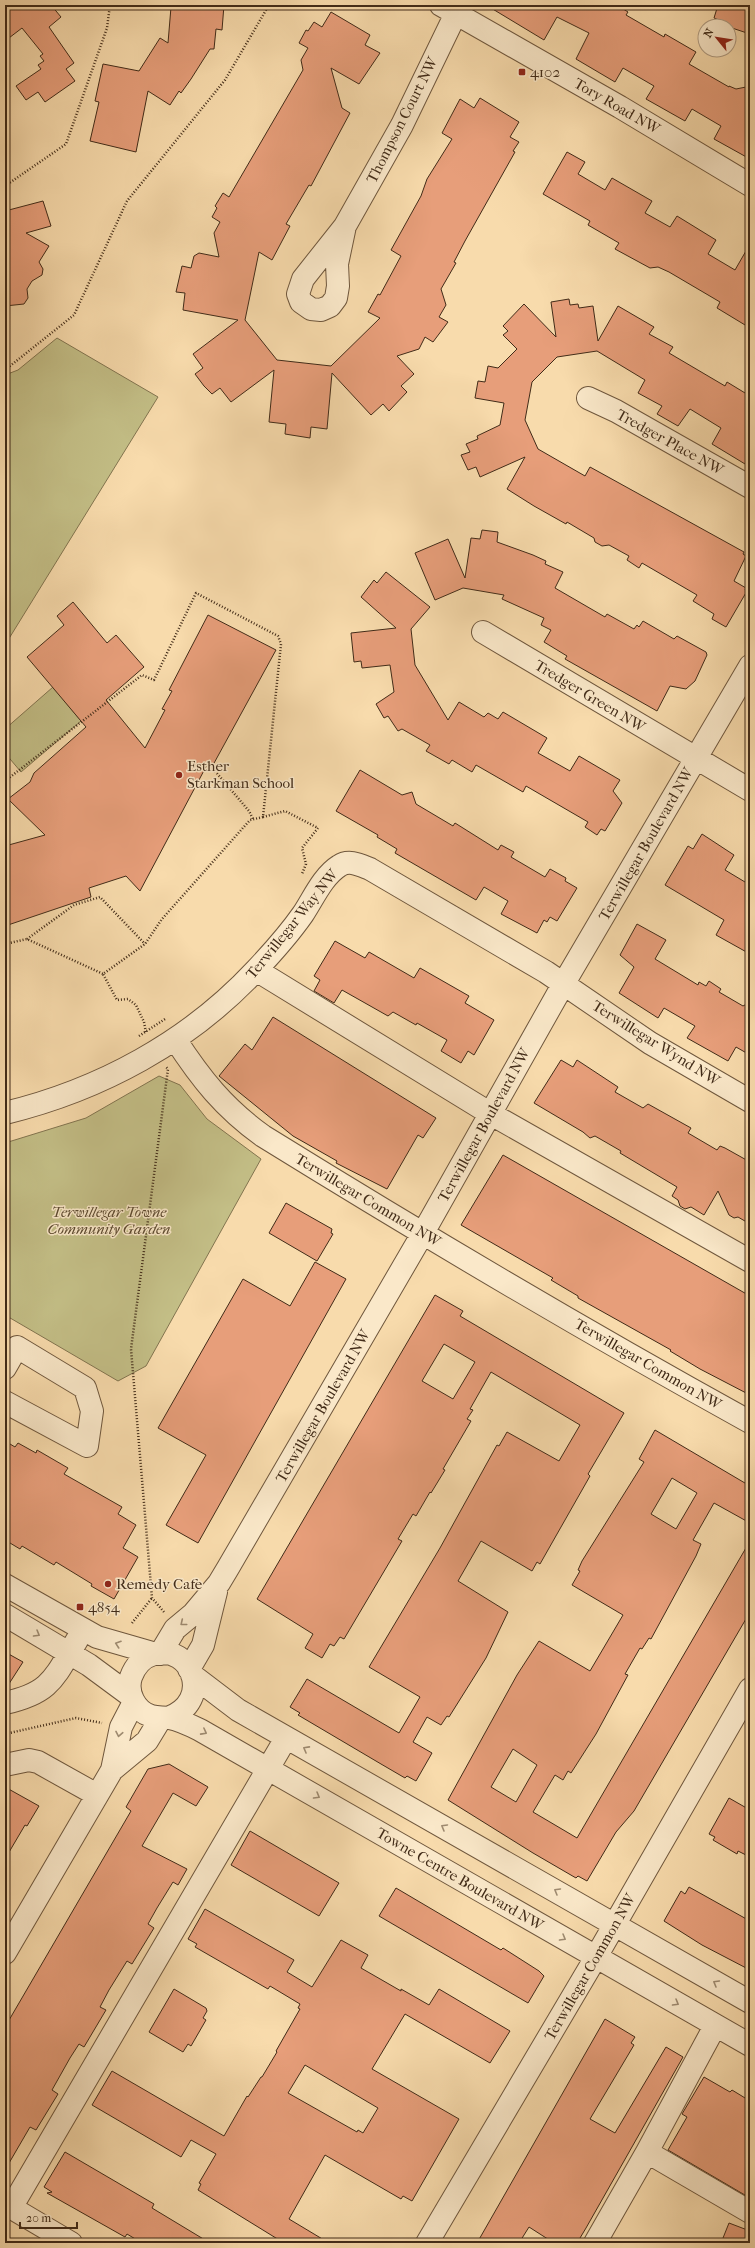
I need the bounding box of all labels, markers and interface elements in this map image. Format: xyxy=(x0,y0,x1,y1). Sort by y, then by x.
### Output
north arrow xyxy=(697,18,737,58)
text: N xyxy=(701,26,717,40)
street label: Thompson Court NW xyxy=(362,53,442,186)
place label: 4102 xyxy=(530,63,560,81)
marker: 4102 xyxy=(517,67,527,77)
street label: Tory Road NW xyxy=(571,74,664,139)
street label: Tredger Place NW xyxy=(613,405,728,479)
street label: Tredger Green NW xyxy=(531,656,650,737)
place label: Esther Starkman School xyxy=(187,757,294,792)
street label: Terwillegar Boulevard NW xyxy=(595,763,698,924)
marker: Esther Starkman School xyxy=(174,770,184,780)
street label: Terwillegar Way NW xyxy=(242,864,343,983)
street label: Terwillegar Wynd NW xyxy=(589,996,724,1090)
street label: Terwillegar Boulevard NW xyxy=(434,1044,535,1205)
street label: Terwillegar Common NW xyxy=(292,1149,445,1251)
park label: Terwillegar Towne Community Garden xyxy=(47,1203,171,1238)
street label: Terwillegar Common NW xyxy=(571,1315,726,1414)
street label: Terwillegar Boulevard NW xyxy=(272,1325,375,1486)
place label: Remedy Cafe xyxy=(116,1575,203,1593)
marker: Remedy Cafe xyxy=(103,1579,113,1589)
place label: 4854 xyxy=(88,1598,121,1616)
marker: 4854 xyxy=(75,1602,85,1612)
one-way arrow xyxy=(181,1618,188,1625)
one-way arrow xyxy=(33,1630,40,1637)
one-way arrow xyxy=(115,1640,122,1648)
one-way arrow xyxy=(200,1727,207,1735)
one-way arrow xyxy=(116,1731,124,1738)
one-way arrow xyxy=(303,1747,310,1754)
one-way arrow xyxy=(313,1791,320,1798)
street label: Towne Centre Boulevard NW xyxy=(373,1824,548,1935)
one-way arrow xyxy=(441,1824,448,1831)
street label: Terwillegar Common NW xyxy=(541,1889,640,2044)
one-way arrow xyxy=(553,1889,561,1896)
one-way arrow xyxy=(559,1934,566,1941)
one-way arrow xyxy=(713,1980,720,1987)
one-way arrow xyxy=(672,1998,679,2005)
scale bar xyxy=(20,2204,77,2230)
text: 20 m xyxy=(26,2211,51,2225)

